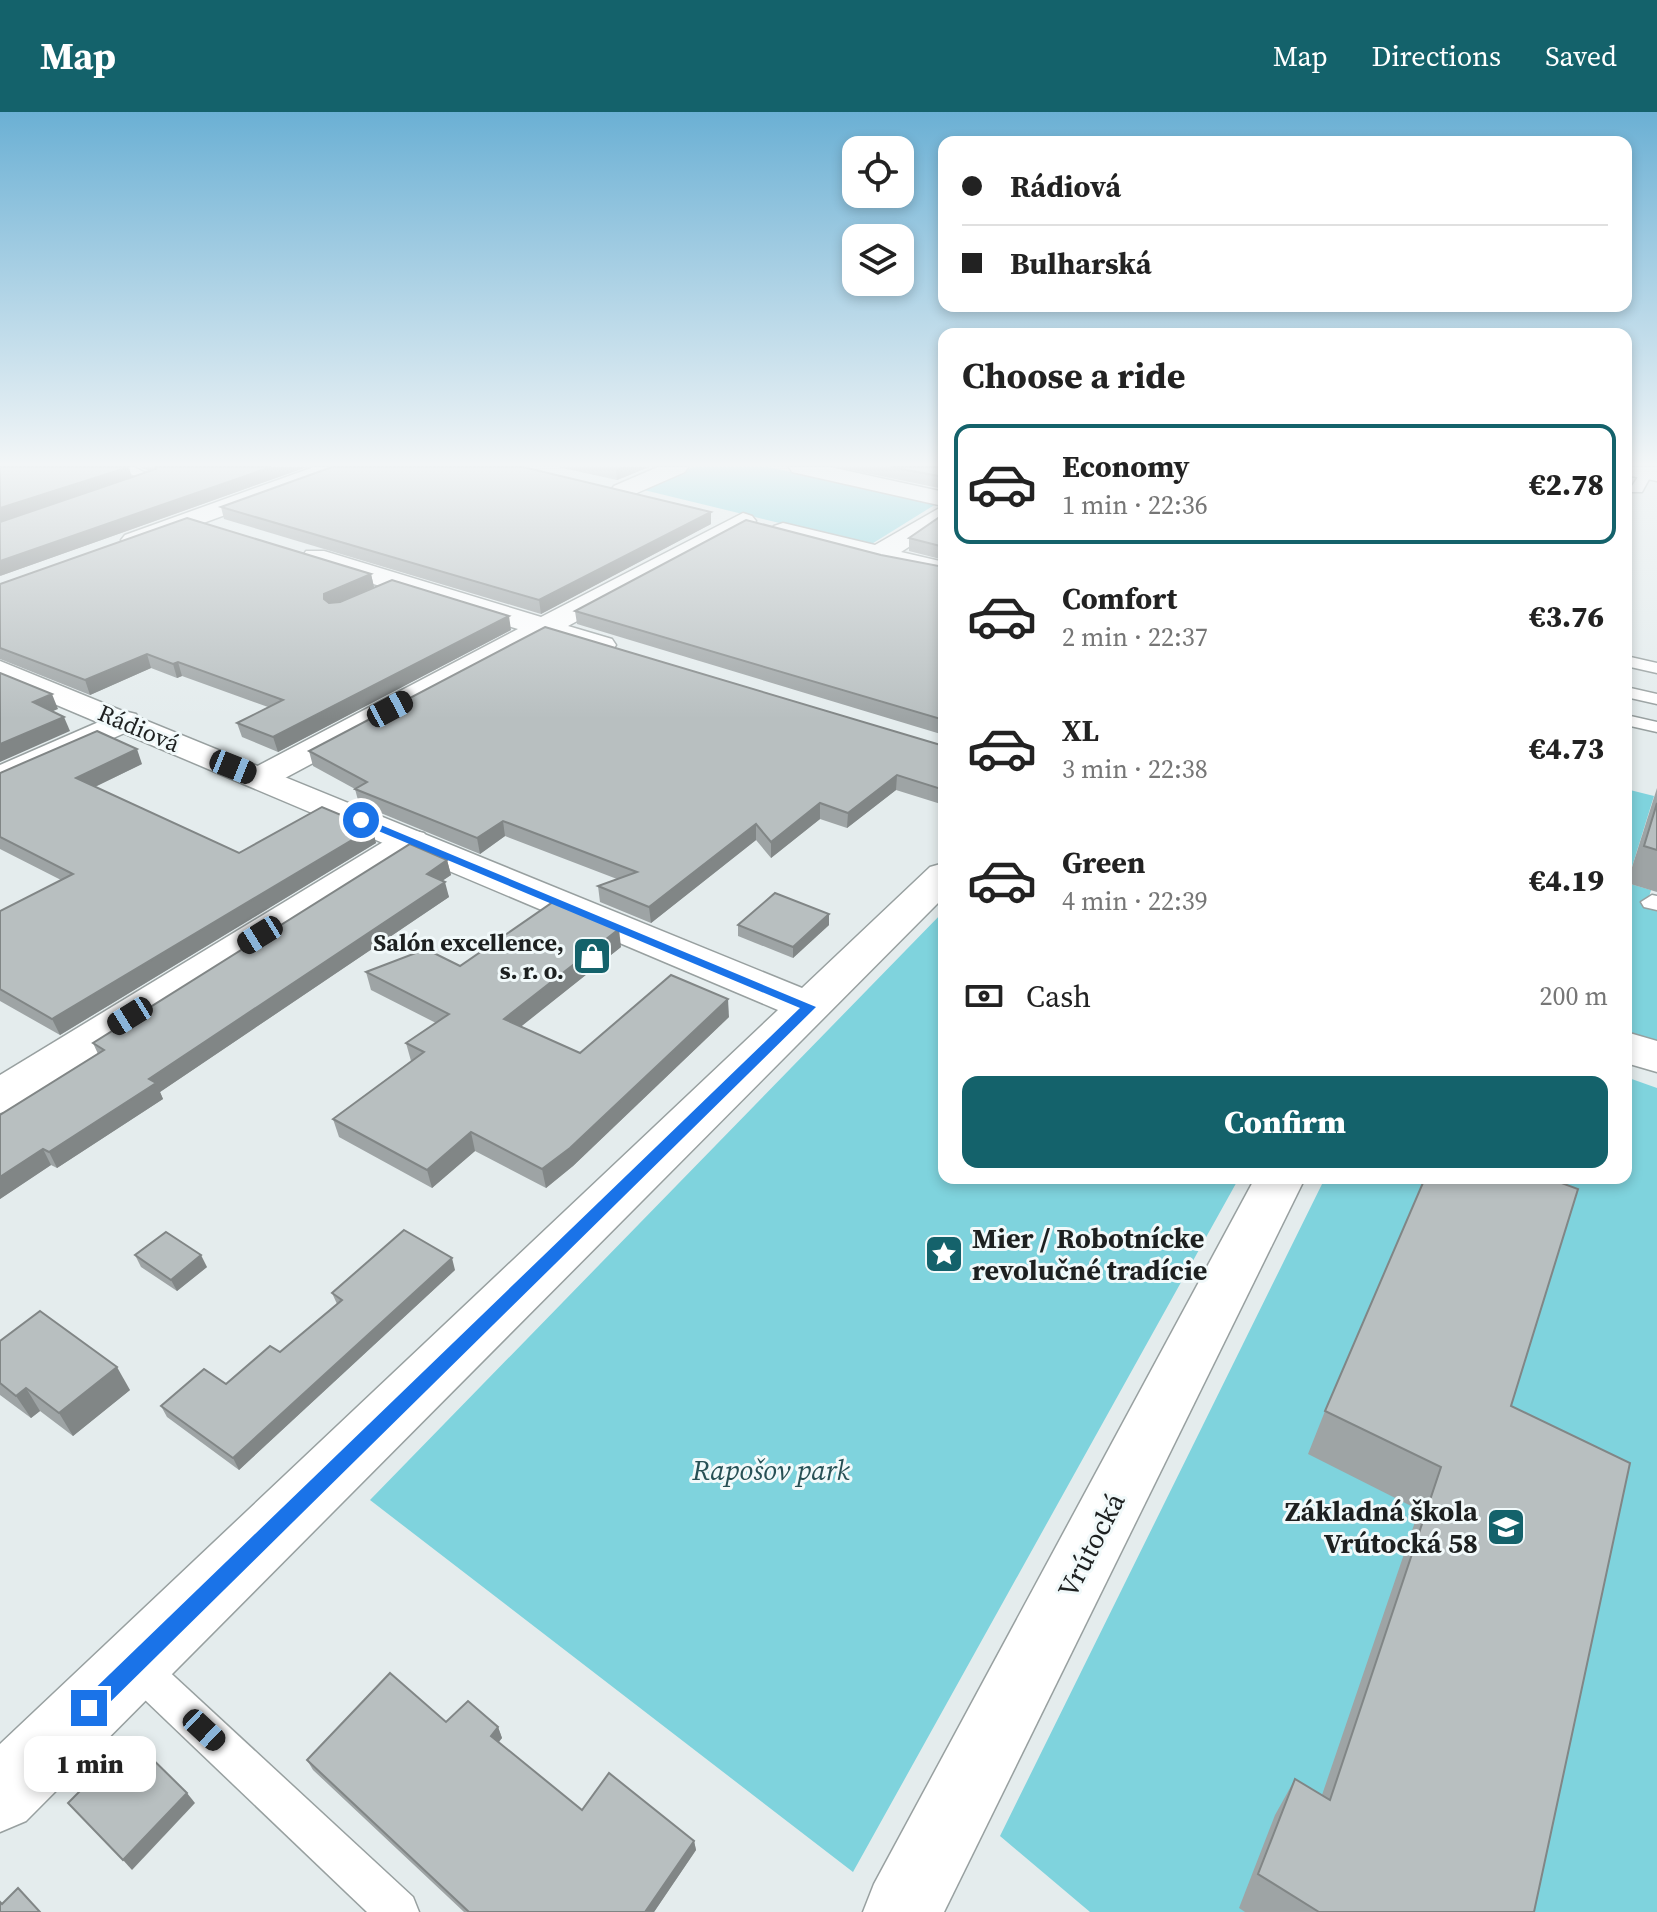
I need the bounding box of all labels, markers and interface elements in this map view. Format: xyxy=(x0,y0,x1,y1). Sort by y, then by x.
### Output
text: Map xyxy=(40,30,116,82)
text: Map xyxy=(1273,37,1328,75)
text: Directions xyxy=(1372,37,1501,75)
text: Saved xyxy=(1545,37,1617,75)
map controls xyxy=(842,136,914,296)
button: locate xyxy=(842,136,914,208)
text: Rádiová xyxy=(1010,166,1121,207)
button: layers xyxy=(842,224,914,296)
text: Bulharská xyxy=(1010,243,1152,284)
text: Choose a ride xyxy=(962,351,1185,400)
text: Economy xyxy=(1062,446,1190,487)
icon: car xyxy=(966,448,1038,520)
text: €2.78 xyxy=(1529,464,1604,505)
text: 1 min · 22:36 xyxy=(1062,487,1208,523)
text: Comfort xyxy=(1062,578,1177,619)
icon: car xyxy=(966,580,1038,652)
text: €3.76 xyxy=(1529,596,1604,637)
text: 2 min · 22:37 xyxy=(1062,619,1208,655)
car xyxy=(363,687,417,731)
street label: Rádiová xyxy=(93,696,186,760)
text: XL xyxy=(1062,710,1099,751)
icon: car xyxy=(966,712,1038,784)
text: €4.73 xyxy=(1529,728,1604,769)
car xyxy=(206,747,260,787)
text: 3 min · 22:38 xyxy=(1062,751,1208,787)
route start xyxy=(343,802,379,838)
text: Green xyxy=(1062,842,1145,883)
icon: car xyxy=(966,844,1038,916)
text: €4.19 xyxy=(1529,860,1604,901)
text: 4 min · 22:39 xyxy=(1062,883,1208,919)
car xyxy=(233,912,287,958)
place label: Salón excellence, s. r. o. xyxy=(373,926,564,987)
shop icon: Salón excellence, s. r. o. xyxy=(571,935,613,977)
icon: cash xyxy=(962,974,1006,1018)
text: Cash xyxy=(1026,976,1091,1017)
text: 200 m xyxy=(1540,978,1608,1014)
car xyxy=(103,993,157,1039)
button: Confirm xyxy=(962,1076,1608,1168)
place label: Mier / Robotnícke revolučné tradície xyxy=(972,1219,1207,1289)
place icon: Mier / Robotnícke revolučné tradície xyxy=(923,1233,965,1275)
park label: Rapošov park xyxy=(691,1451,851,1489)
street label: Vrútocká xyxy=(1048,1485,1134,1604)
place label: Základná škola Vrútocká 58 xyxy=(1285,1492,1478,1562)
school or university icon: Základná škola Vrútocká 58 xyxy=(1485,1506,1527,1548)
route end xyxy=(71,1690,107,1726)
car xyxy=(178,1705,230,1755)
callout: 1 min xyxy=(23,1736,155,1792)
text: 1 min xyxy=(56,1746,124,1782)

